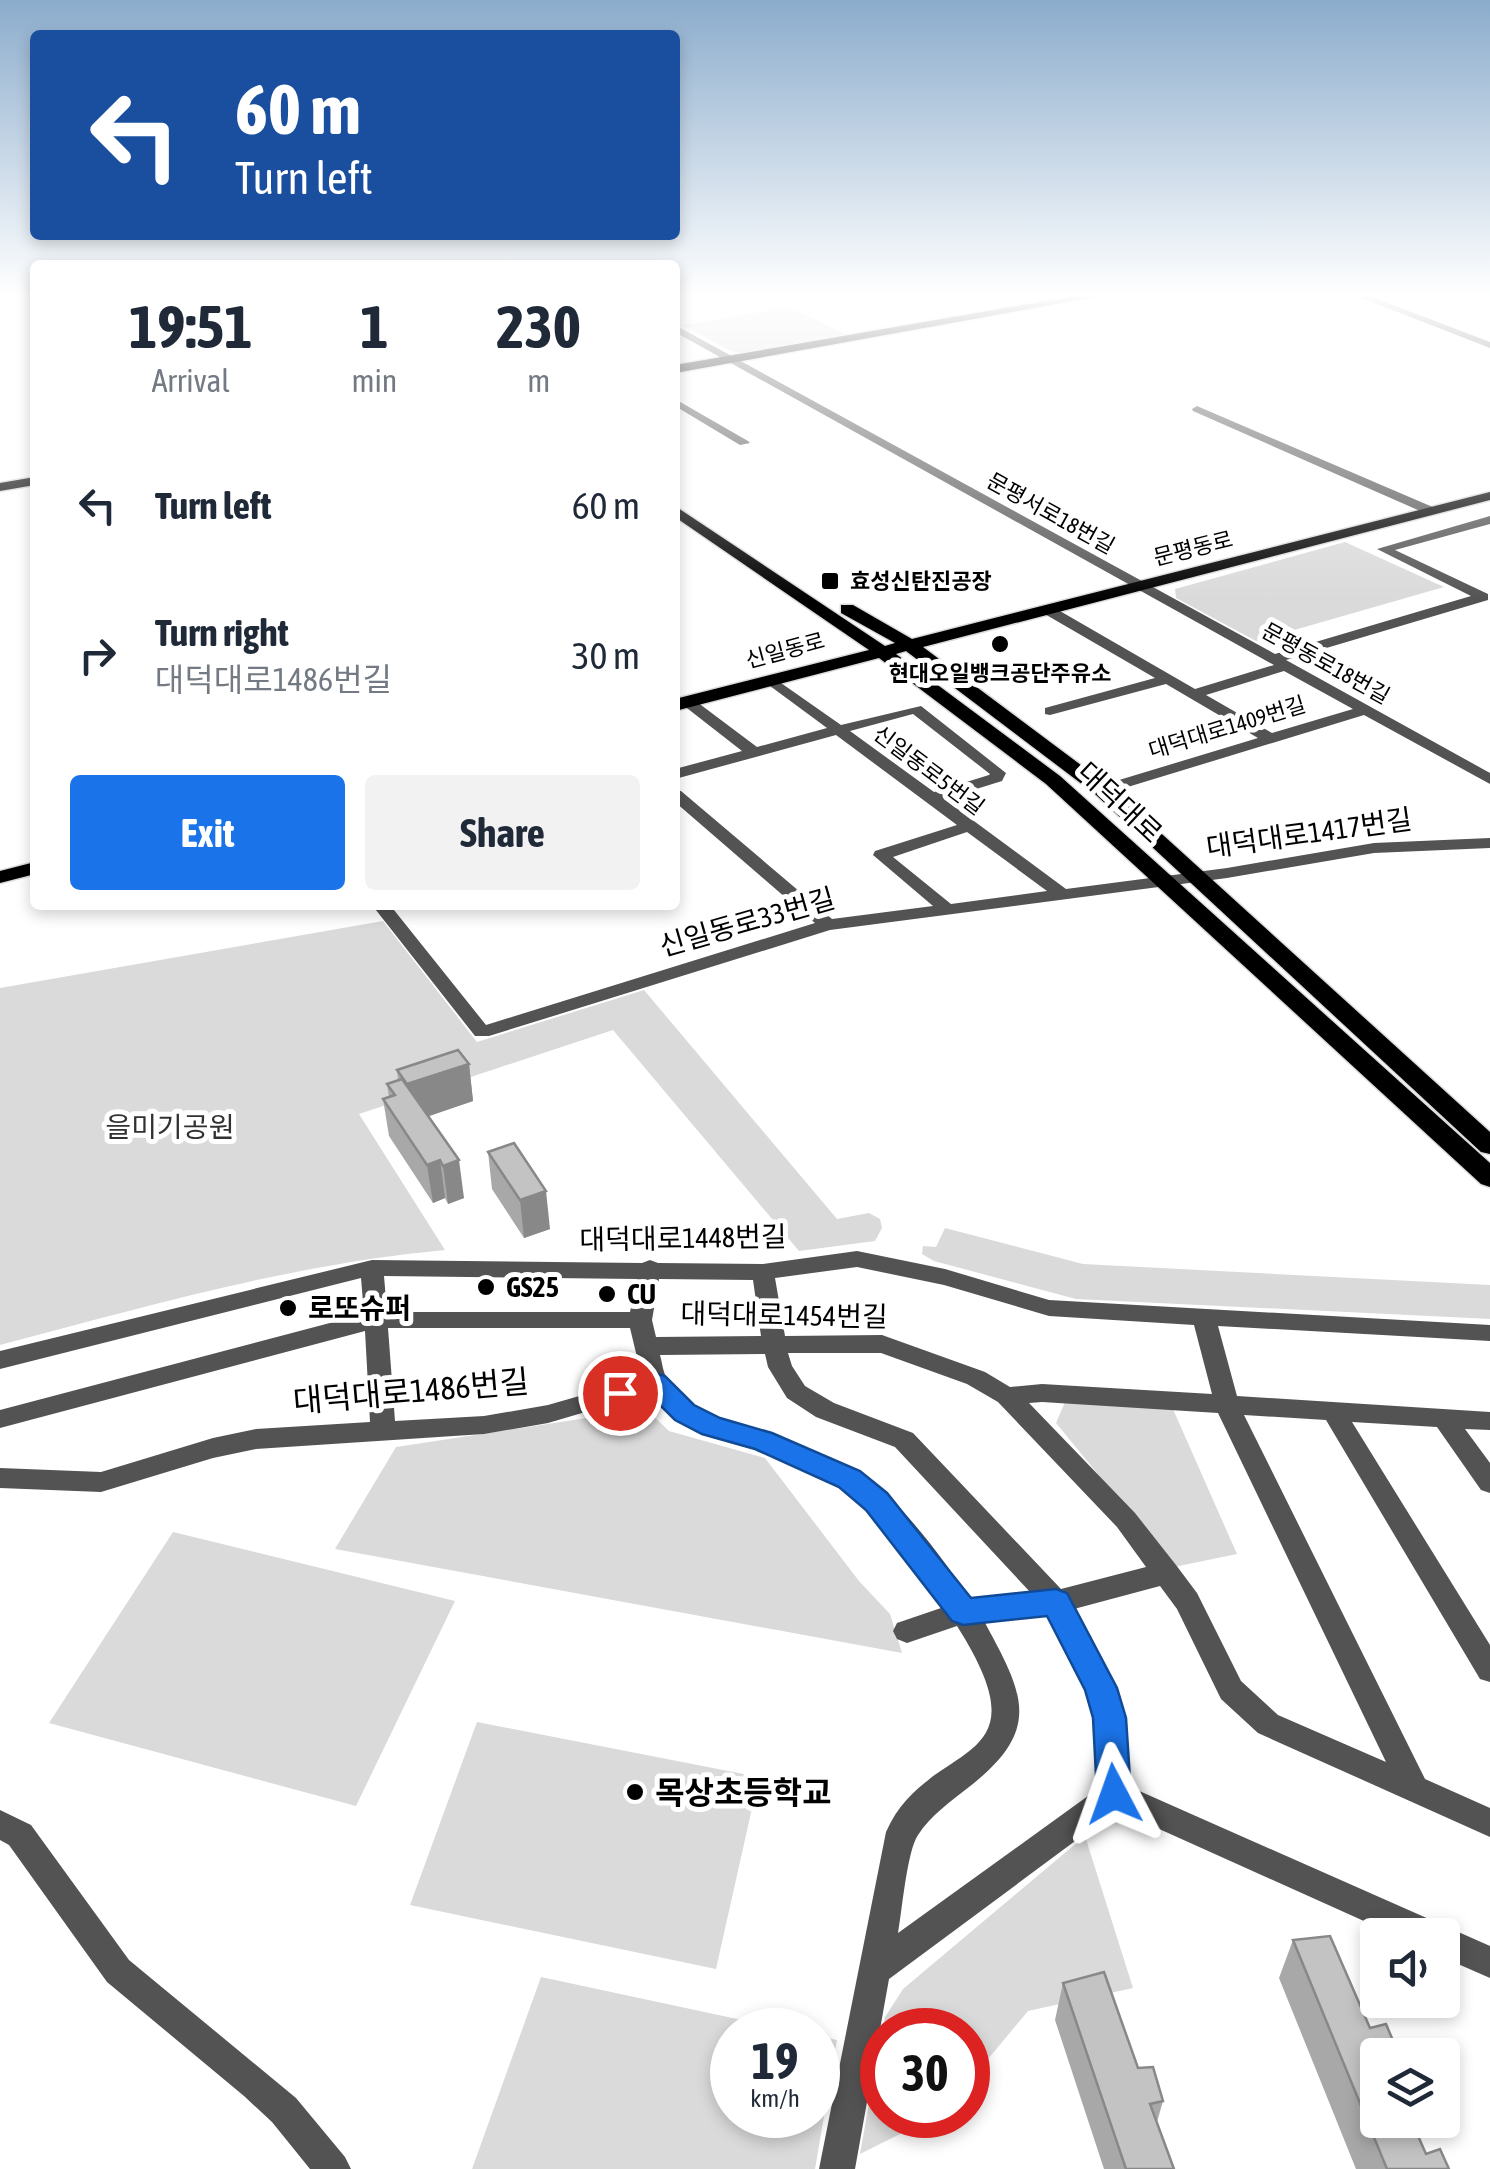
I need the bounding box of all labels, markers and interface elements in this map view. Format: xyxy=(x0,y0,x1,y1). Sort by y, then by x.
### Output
text: 60 m xyxy=(235,69,361,149)
icon: left xyxy=(70,70,200,200)
text: Turn left xyxy=(235,152,373,204)
text: 19:51 xyxy=(129,292,252,361)
text: 1 xyxy=(360,292,389,361)
text: 230 xyxy=(496,292,581,361)
text: Arrival xyxy=(152,362,230,399)
text: min xyxy=(351,362,397,399)
text: m xyxy=(527,362,550,399)
street label: 문평서로18번길 xyxy=(983,467,1119,559)
icon: left xyxy=(70,478,125,533)
text: Turn left xyxy=(155,484,271,527)
text: 60 m xyxy=(572,484,640,527)
street label: 문평동로 xyxy=(1151,526,1235,570)
place label: 효성신탄진공장 xyxy=(850,568,992,594)
marker: 효성신탄진공장 xyxy=(819,570,841,592)
text: Turn right xyxy=(155,611,289,654)
street label: 문평동로18번길 xyxy=(1258,617,1394,709)
street label: 신일동로 xyxy=(743,627,827,673)
icon: right xyxy=(70,628,125,683)
marker: 현대오일뱅크공단주유소 xyxy=(989,633,1011,655)
text: 30 m xyxy=(572,634,640,677)
place label: 현대오일뱅크공단주유소 xyxy=(889,660,1111,686)
text: 대덕대로1486번길 xyxy=(155,661,392,698)
street label: 대덕대로1409번길 xyxy=(1145,691,1309,763)
street label: 신일동로5번길 xyxy=(869,720,989,820)
street label: 대덕대로 xyxy=(1071,755,1169,849)
button: Exit xyxy=(70,775,345,890)
button: Share xyxy=(365,775,640,890)
street label: 대덕대로1417번길 xyxy=(1204,803,1414,863)
street label: 신일동로33번길 xyxy=(656,882,838,962)
park label: 을미기공원 xyxy=(106,1111,234,1143)
street label: 대덕대로1448번길 xyxy=(579,1220,787,1256)
place label: GS25 xyxy=(506,1271,559,1303)
marker: GS25 xyxy=(475,1276,497,1298)
place label: CU xyxy=(627,1278,656,1310)
marker: CU xyxy=(596,1283,618,1305)
place label: 로또슈퍼 xyxy=(308,1292,411,1324)
marker: 로또슈퍼 xyxy=(277,1297,299,1319)
street label: 대덕대로1454번길 xyxy=(680,1297,888,1333)
pin xyxy=(578,1351,663,1436)
street label: 대덕대로1486번길 xyxy=(291,1362,531,1420)
icon: arrive xyxy=(593,1366,648,1421)
position arrow xyxy=(1062,1742,1166,1846)
place label: 목상초등학교 xyxy=(655,1774,832,1811)
marker: 목상초등학교 xyxy=(624,1781,646,1803)
map controls xyxy=(1360,1918,1460,2138)
button: sound xyxy=(1360,1918,1460,2018)
speed limit sign: 30 xyxy=(860,2008,990,2138)
text: 19 xyxy=(751,2032,798,2090)
button: layers xyxy=(1360,2038,1460,2138)
text: km/h xyxy=(750,2084,800,2112)

